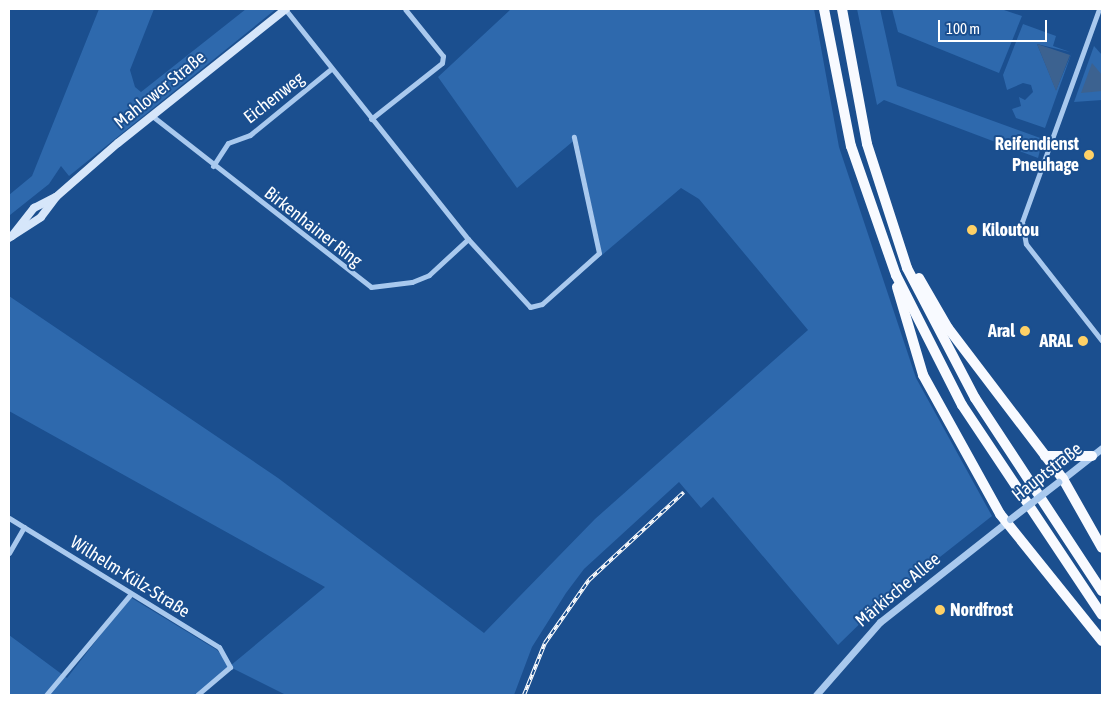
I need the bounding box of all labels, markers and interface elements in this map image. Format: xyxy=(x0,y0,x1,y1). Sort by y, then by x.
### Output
scale bar xyxy=(941,10,1050,42)
text: 100 m xyxy=(946,20,980,37)
street label: Mahlower Straße xyxy=(110,47,210,133)
street label: Eichenweg xyxy=(240,68,308,128)
place label: Reifendienst Pneuhage xyxy=(995,134,1079,176)
marker: Reifendienst Pneuhage xyxy=(1083,149,1095,161)
street label: Birkenhainer Ring xyxy=(260,182,366,272)
place label: Kiloutou xyxy=(982,219,1039,241)
marker: Kiloutou xyxy=(966,224,978,236)
place label: Aral xyxy=(988,320,1015,342)
marker: Aral xyxy=(1019,325,1031,337)
place label: ARAL xyxy=(1039,330,1073,352)
marker: ARAL xyxy=(1077,335,1089,347)
street label: Hauptstraße xyxy=(1008,438,1086,506)
street label: Wilhelm-Külz-Straße xyxy=(66,532,194,622)
street label: Märkische Allee xyxy=(851,548,945,632)
place label: Nordfrost xyxy=(950,599,1013,621)
marker: Nordfrost xyxy=(934,604,946,616)

